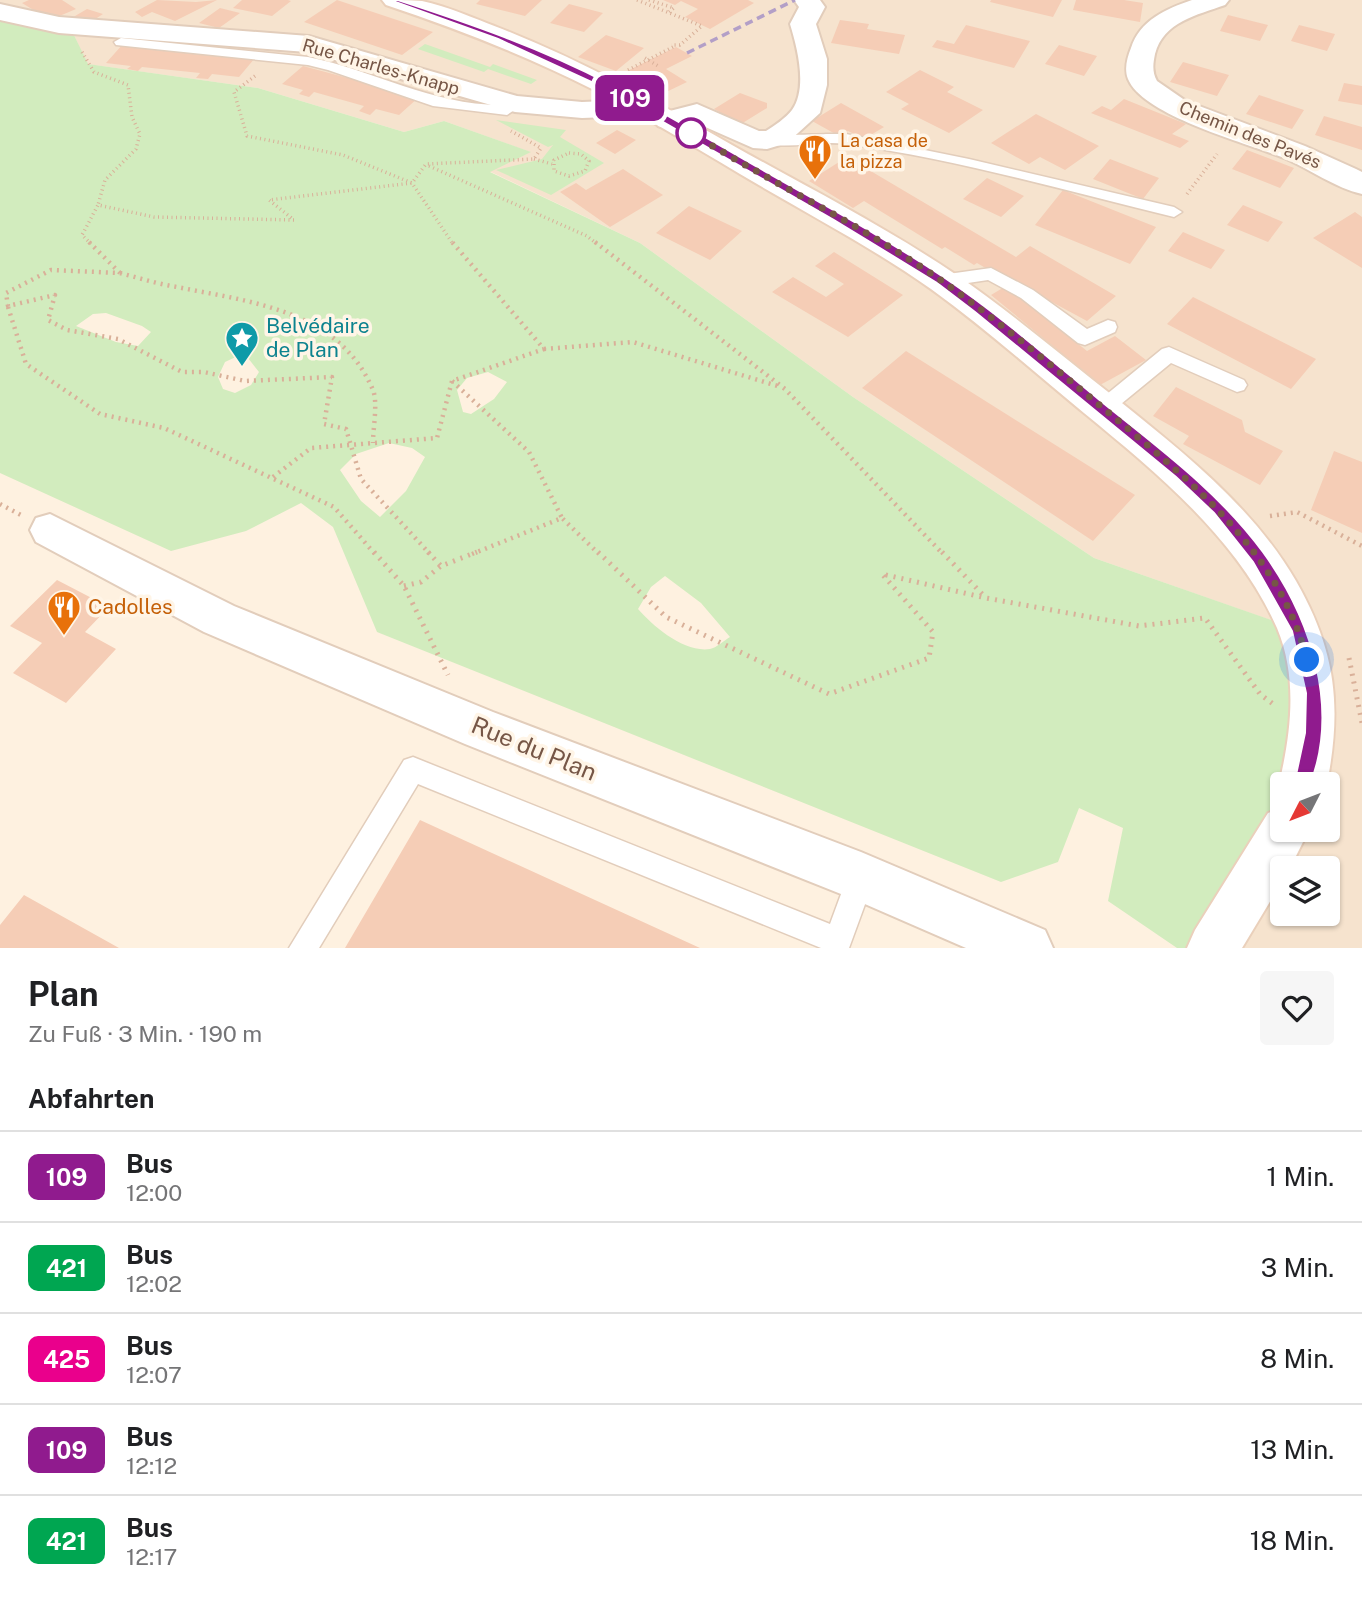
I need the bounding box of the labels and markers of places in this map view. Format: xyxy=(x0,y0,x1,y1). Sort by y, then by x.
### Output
unlabelled marker xyxy=(676,118,706,148)
place label: La casa de la pizza xyxy=(840,130,928,172)
restaurant icon: La casa de la pizza xyxy=(796,132,834,181)
place label: Belvédaire de Plan xyxy=(266,313,370,362)
place icon: Belvédaire de Plan xyxy=(223,319,261,368)
restaurant icon: Cadolles xyxy=(45,588,83,637)
place label: Cadolles xyxy=(88,594,173,619)

